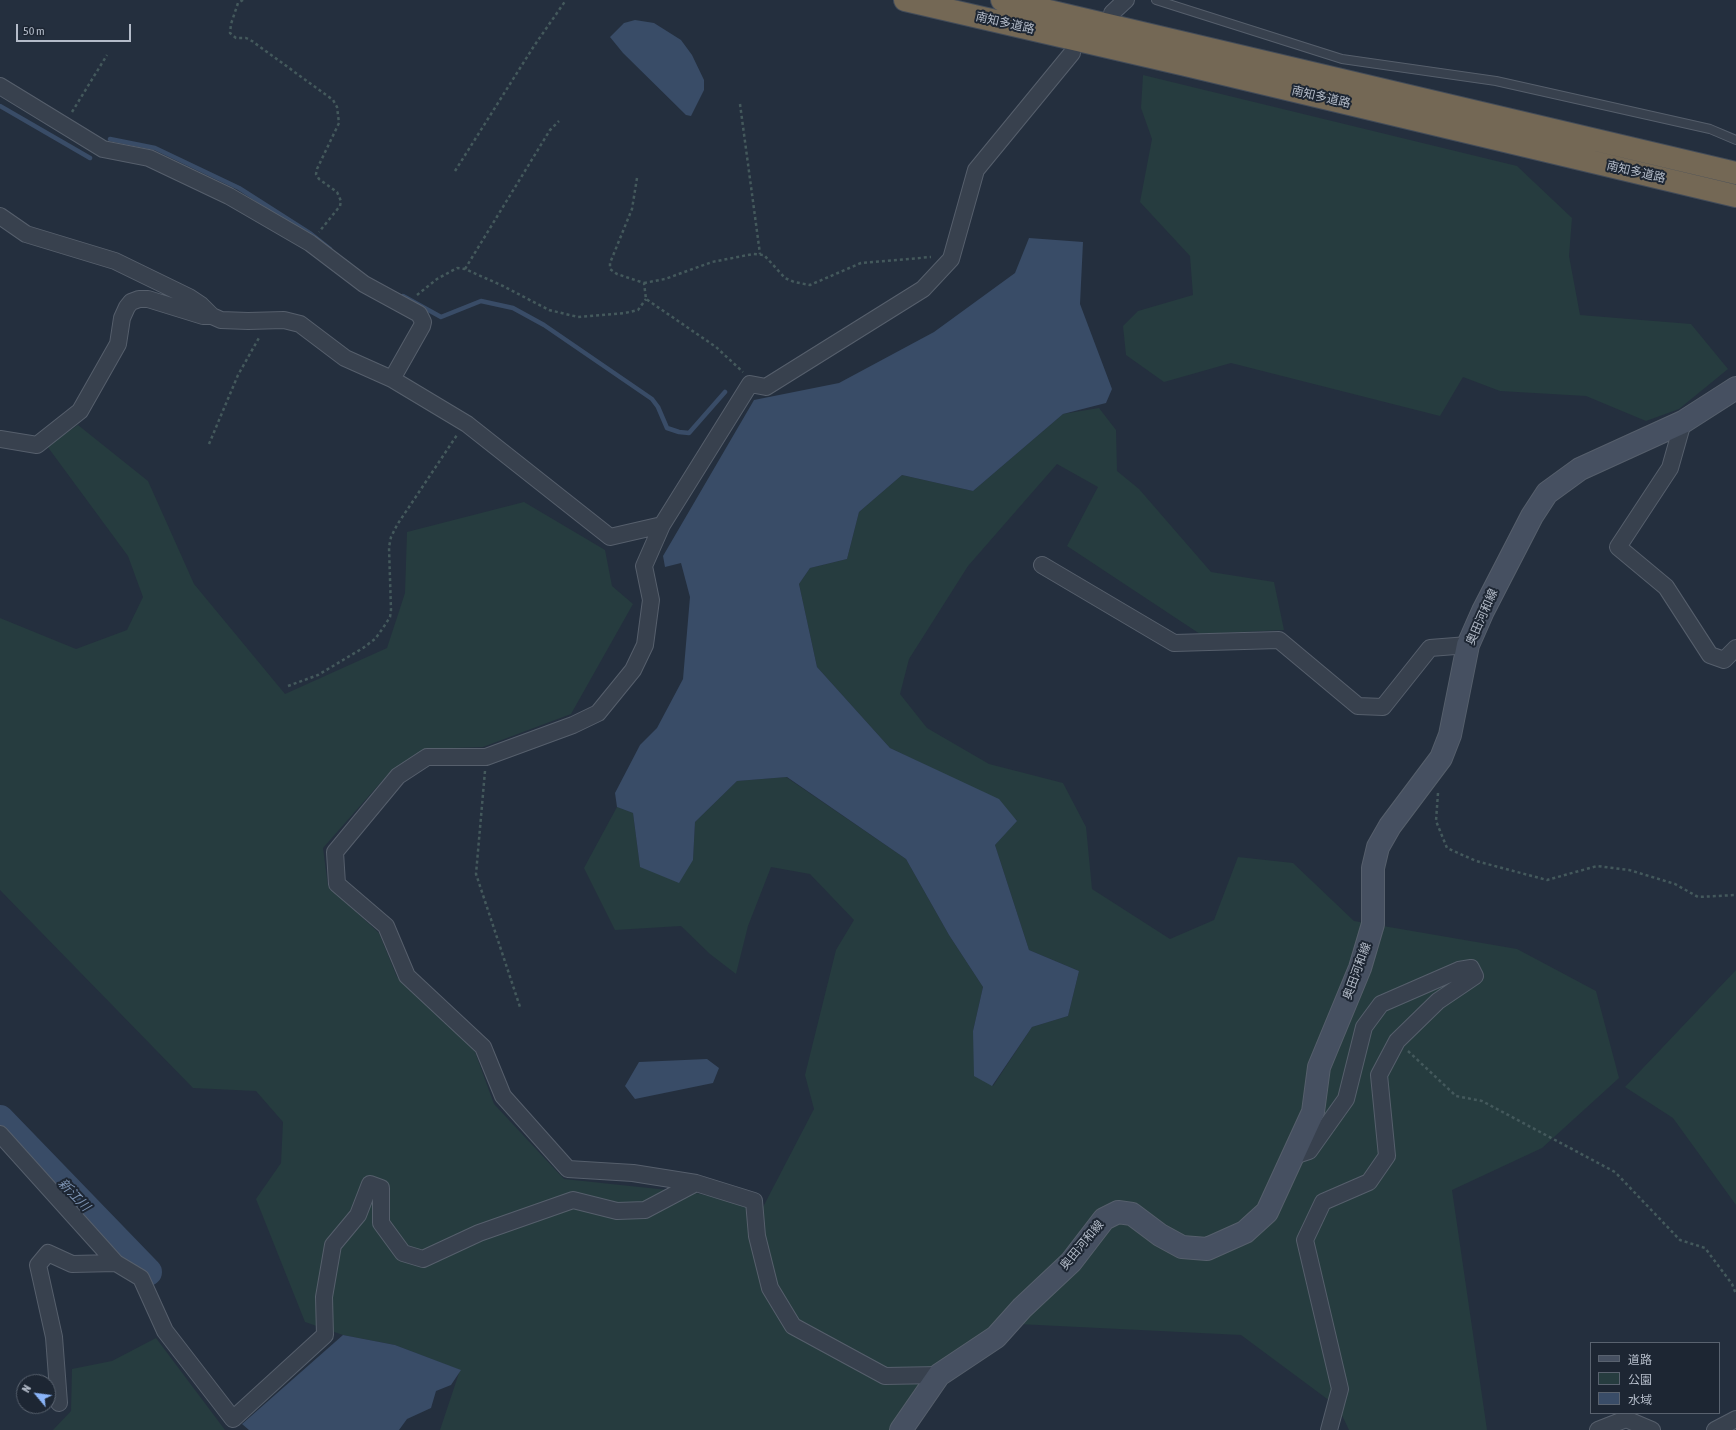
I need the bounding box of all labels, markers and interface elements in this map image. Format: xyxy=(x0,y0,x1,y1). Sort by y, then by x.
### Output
street label: 南知多道路 xyxy=(974,9,1036,37)
scale bar xyxy=(18,16,133,42)
text: 50 m xyxy=(23,24,45,38)
street label: 南知多道路 xyxy=(1290,83,1352,111)
street label: 南知多道路 xyxy=(1605,158,1667,186)
street label: 奥田河和線 xyxy=(1463,587,1501,647)
street label: 奥田河和線 xyxy=(1340,940,1374,1002)
water label: 新江川 xyxy=(55,1176,93,1214)
street label: 奥田河和線 xyxy=(1057,1217,1107,1273)
legend xyxy=(1590,1342,1720,1414)
text: 道路 xyxy=(1628,1353,1652,1367)
text: 公園 xyxy=(1628,1373,1652,1387)
north arrow xyxy=(16,1374,56,1414)
text: N xyxy=(20,1383,33,1394)
text: 水域 xyxy=(1628,1393,1652,1407)

